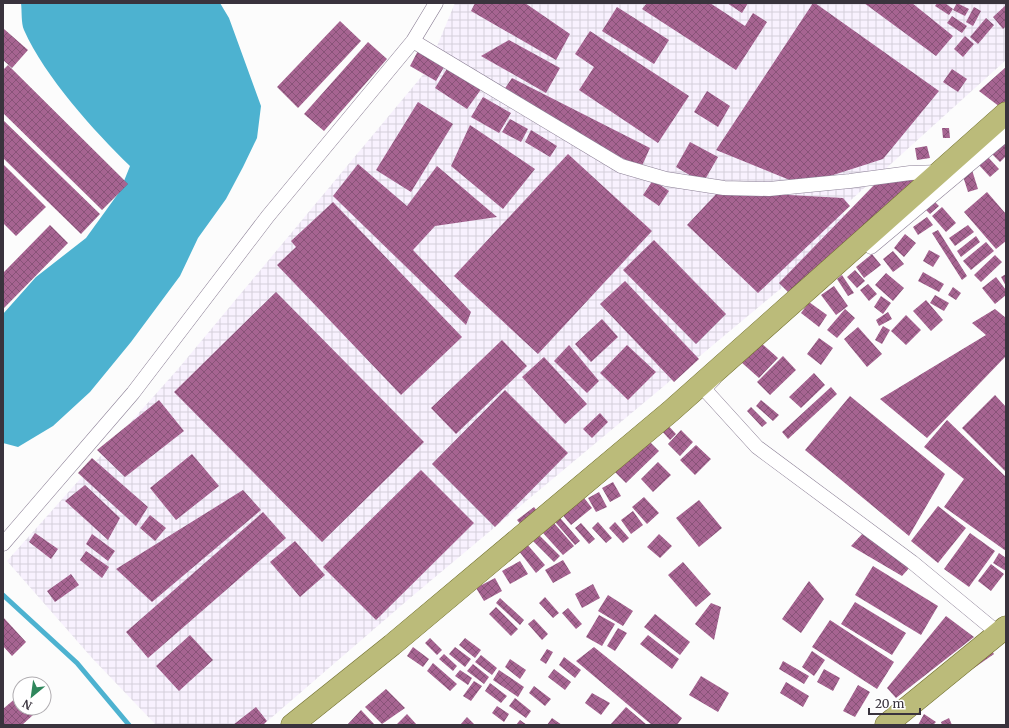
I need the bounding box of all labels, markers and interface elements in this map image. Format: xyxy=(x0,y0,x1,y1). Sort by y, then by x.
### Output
north arrow xyxy=(12,676,52,716)
scale bar xyxy=(869,690,920,716)
text: N xyxy=(20,696,34,713)
text: 20 m xyxy=(875,696,904,711)

